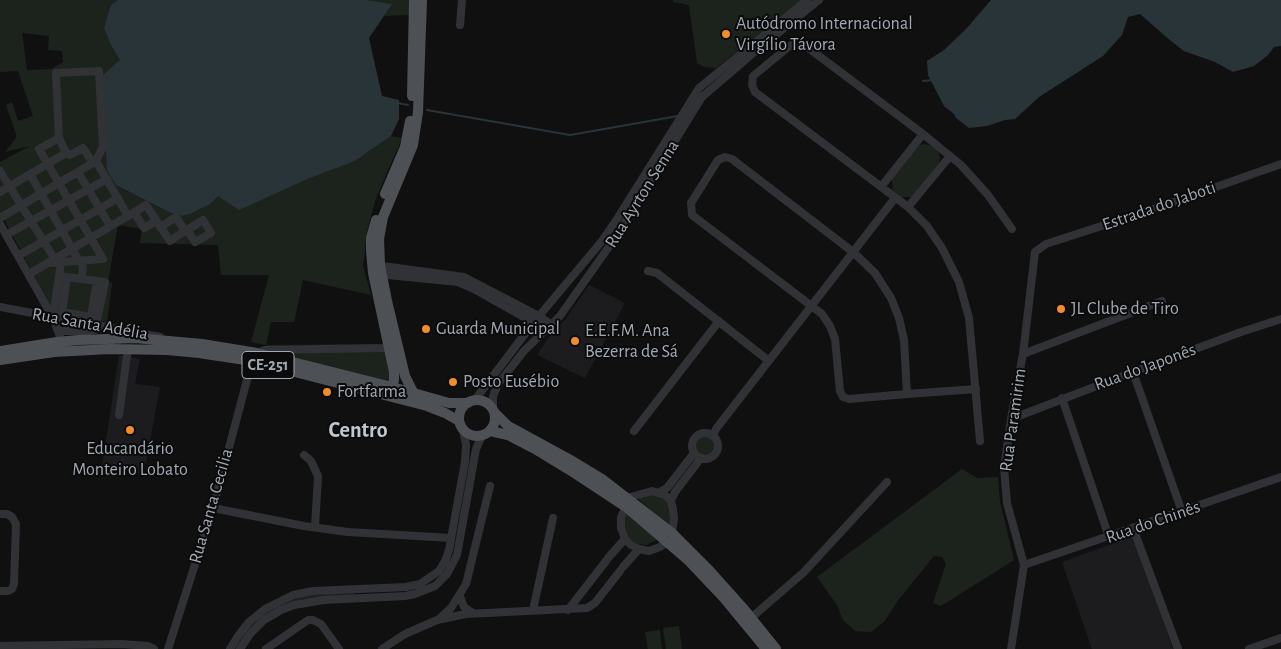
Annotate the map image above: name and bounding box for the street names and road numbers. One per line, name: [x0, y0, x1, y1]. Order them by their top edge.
street label: Rua Ayrton Senna: [600, 136, 684, 252]
street label: Estrada do Jaboti: [1099, 177, 1219, 235]
street label: Rua Santa Adélia: [30, 303, 150, 345]
street label: Rua do Japonês: [1091, 339, 1199, 395]
road number: CE-251: [242, 352, 294, 378]
street label: Rua Paramirim: [995, 367, 1031, 473]
street label: Rua Santa Cecilia: [184, 446, 238, 566]
street label: Rua do Chinês: [1103, 496, 1203, 548]

